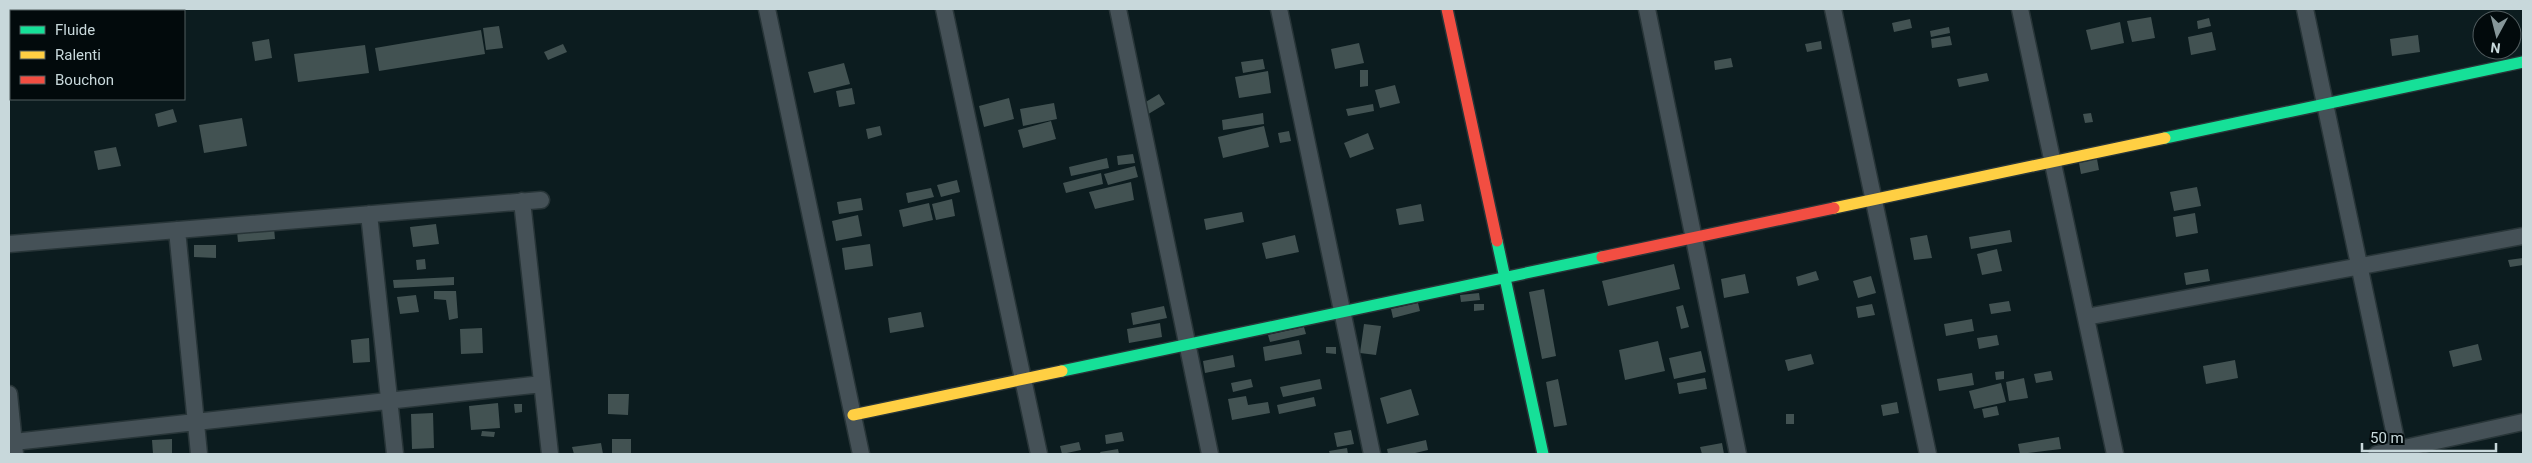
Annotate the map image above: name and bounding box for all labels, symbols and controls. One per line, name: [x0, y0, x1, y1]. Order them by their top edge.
legend: [10, 10, 185, 100]
north arrow: [2472, 10, 2522, 60]
text: Fluide: [55, 21, 95, 39]
text: N: [2490, 39, 2501, 56]
text: Ralenti: [55, 46, 101, 64]
text: Bouchon: [55, 71, 114, 89]
scale bar: [2362, 420, 2496, 452]
text: 50 m: [2370, 429, 2404, 447]

